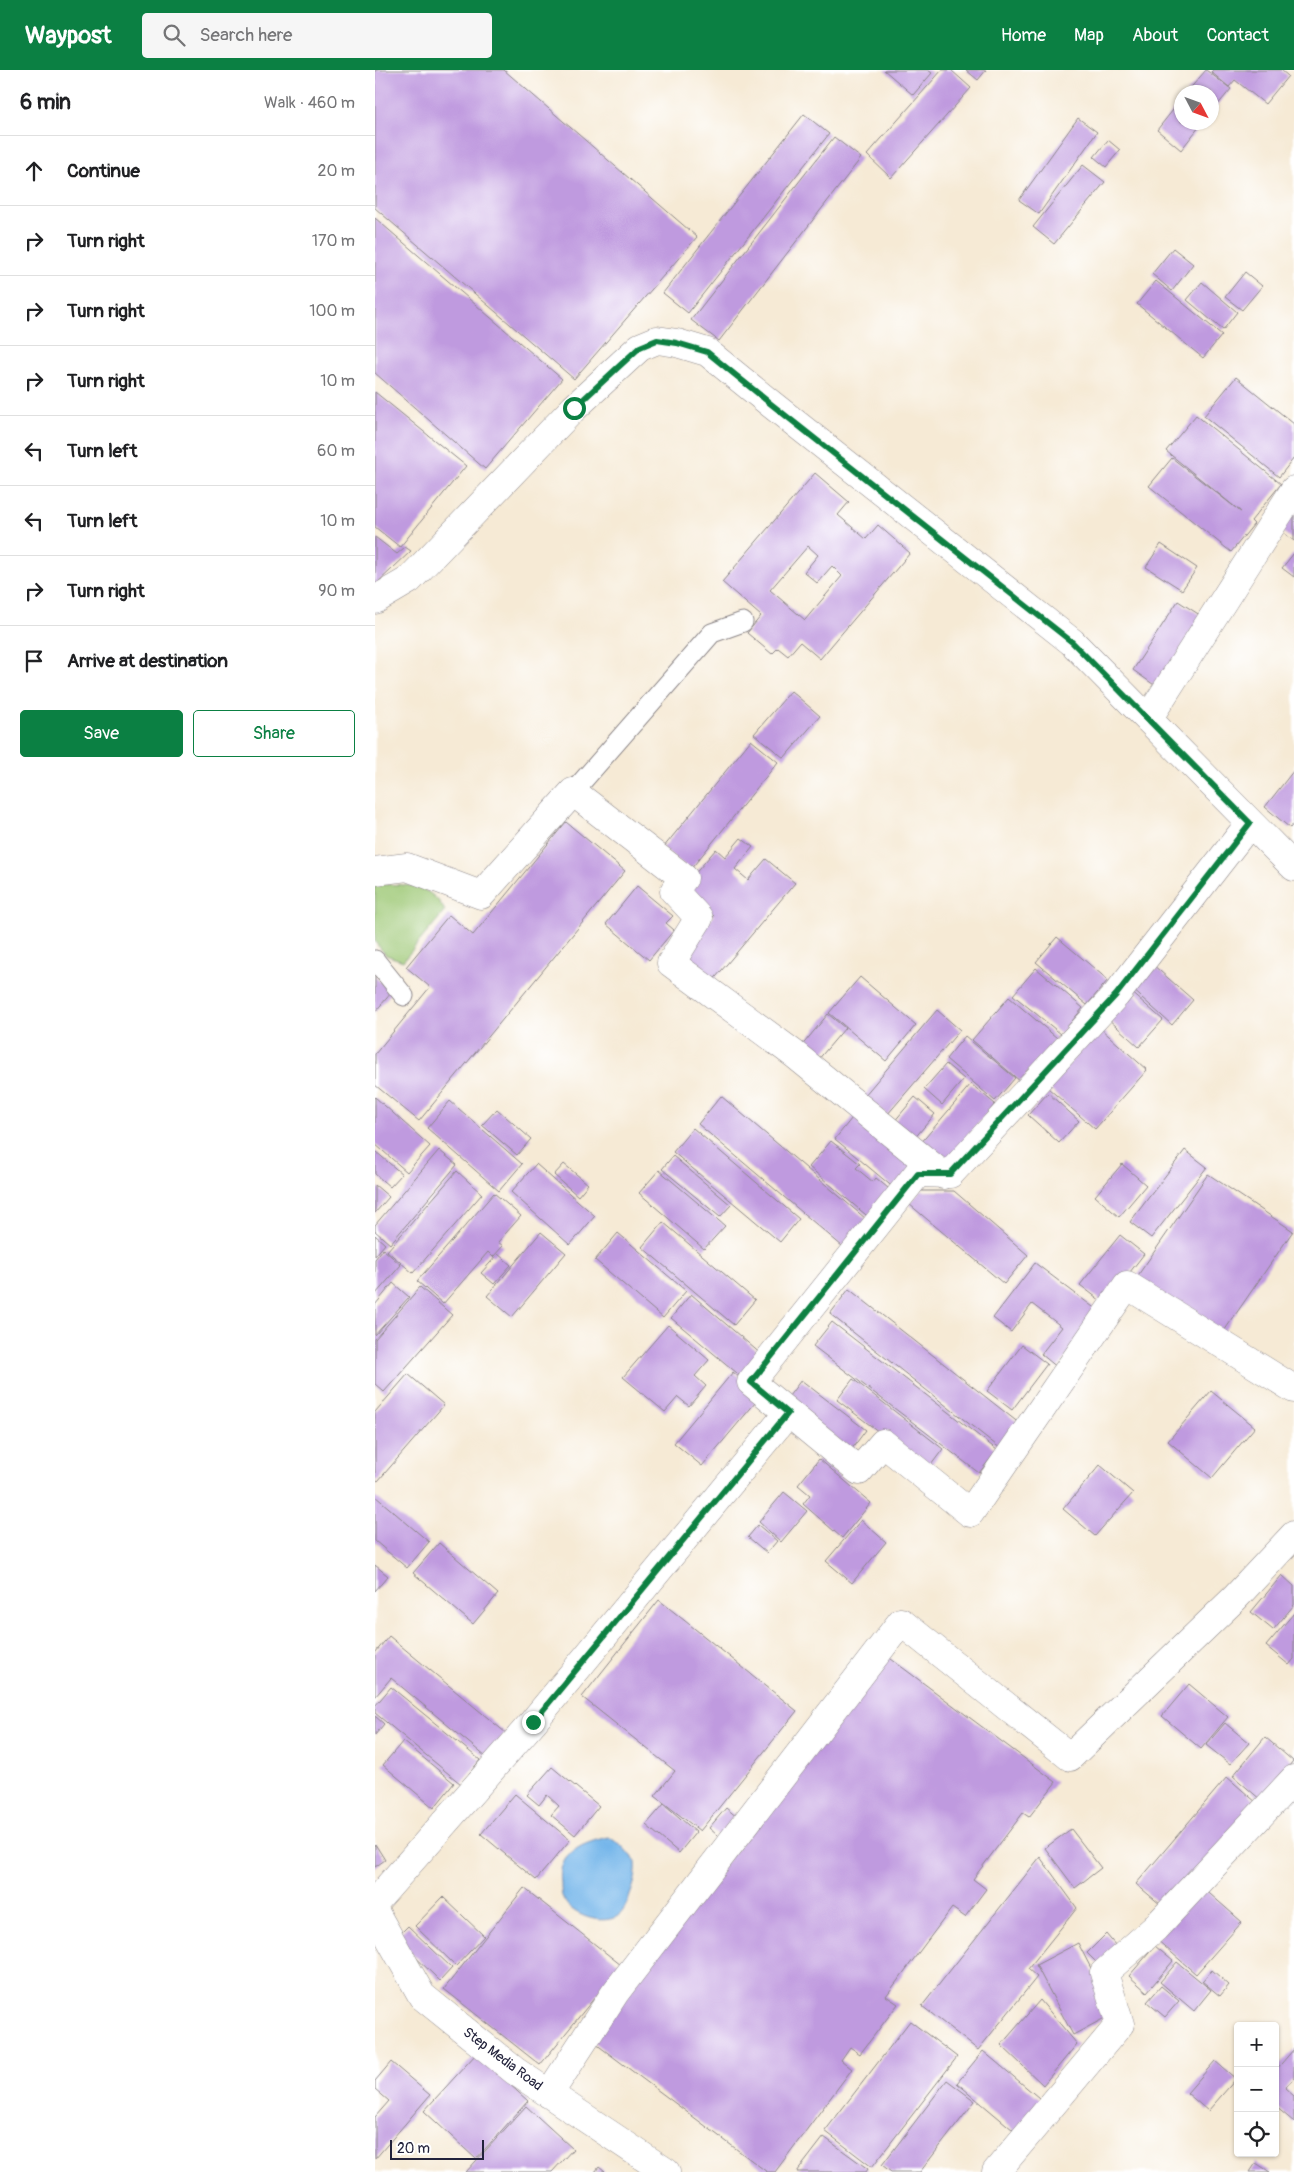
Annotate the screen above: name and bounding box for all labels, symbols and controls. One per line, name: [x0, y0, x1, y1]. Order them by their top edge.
search box: [142, 13, 492, 58]
text: Waypost: [25, 21, 112, 50]
icon: search: [160, 21, 188, 49]
text: Search here: [200, 23, 292, 47]
text: Home: [1001, 24, 1046, 47]
text: Map: [1074, 24, 1104, 47]
text: About: [1132, 24, 1178, 47]
text: Contact: [1206, 24, 1269, 47]
north arrow: [1174, 85, 1219, 130]
text: 6 min: [20, 89, 71, 116]
text: Walk · 460 m: [264, 93, 355, 113]
icon: ahead: [20, 157, 48, 185]
text: Continue: [67, 159, 140, 183]
text: 20 m: [317, 161, 355, 181]
icon: right: [20, 227, 48, 255]
text: Turn right: [67, 229, 145, 253]
text: 170 m: [312, 231, 355, 251]
icon: right: [20, 297, 48, 325]
text: Turn right: [67, 299, 145, 323]
text: 100 m: [309, 301, 355, 321]
icon: right: [20, 367, 48, 395]
text: Turn right: [67, 369, 145, 393]
text: 10 m: [320, 371, 355, 391]
route start: [563, 397, 586, 420]
icon: left: [20, 437, 48, 465]
text: Turn left: [67, 439, 137, 463]
text: 60 m: [317, 441, 355, 461]
icon: left: [20, 507, 48, 535]
text: Turn left: [67, 509, 137, 533]
text: 10 m: [320, 511, 355, 531]
icon: right: [20, 577, 48, 605]
text: Turn right: [67, 579, 145, 603]
text: 90 m: [318, 581, 355, 601]
icon: arrive: [20, 647, 48, 675]
text: Arrive at destination: [67, 649, 228, 673]
button: Save: [20, 710, 183, 757]
button: Share: [193, 710, 355, 757]
route end: [522, 1711, 545, 1734]
map controls: [1234, 2022, 1279, 2157]
button: +: [1234, 2022, 1279, 2067]
street label: Step Media Road: [460, 2024, 546, 2095]
button: −: [1234, 2067, 1279, 2112]
button: locate: [1234, 2112, 1279, 2157]
scale bar: [390, 2137, 484, 2160]
text: 20 m: [397, 2140, 430, 2157]

